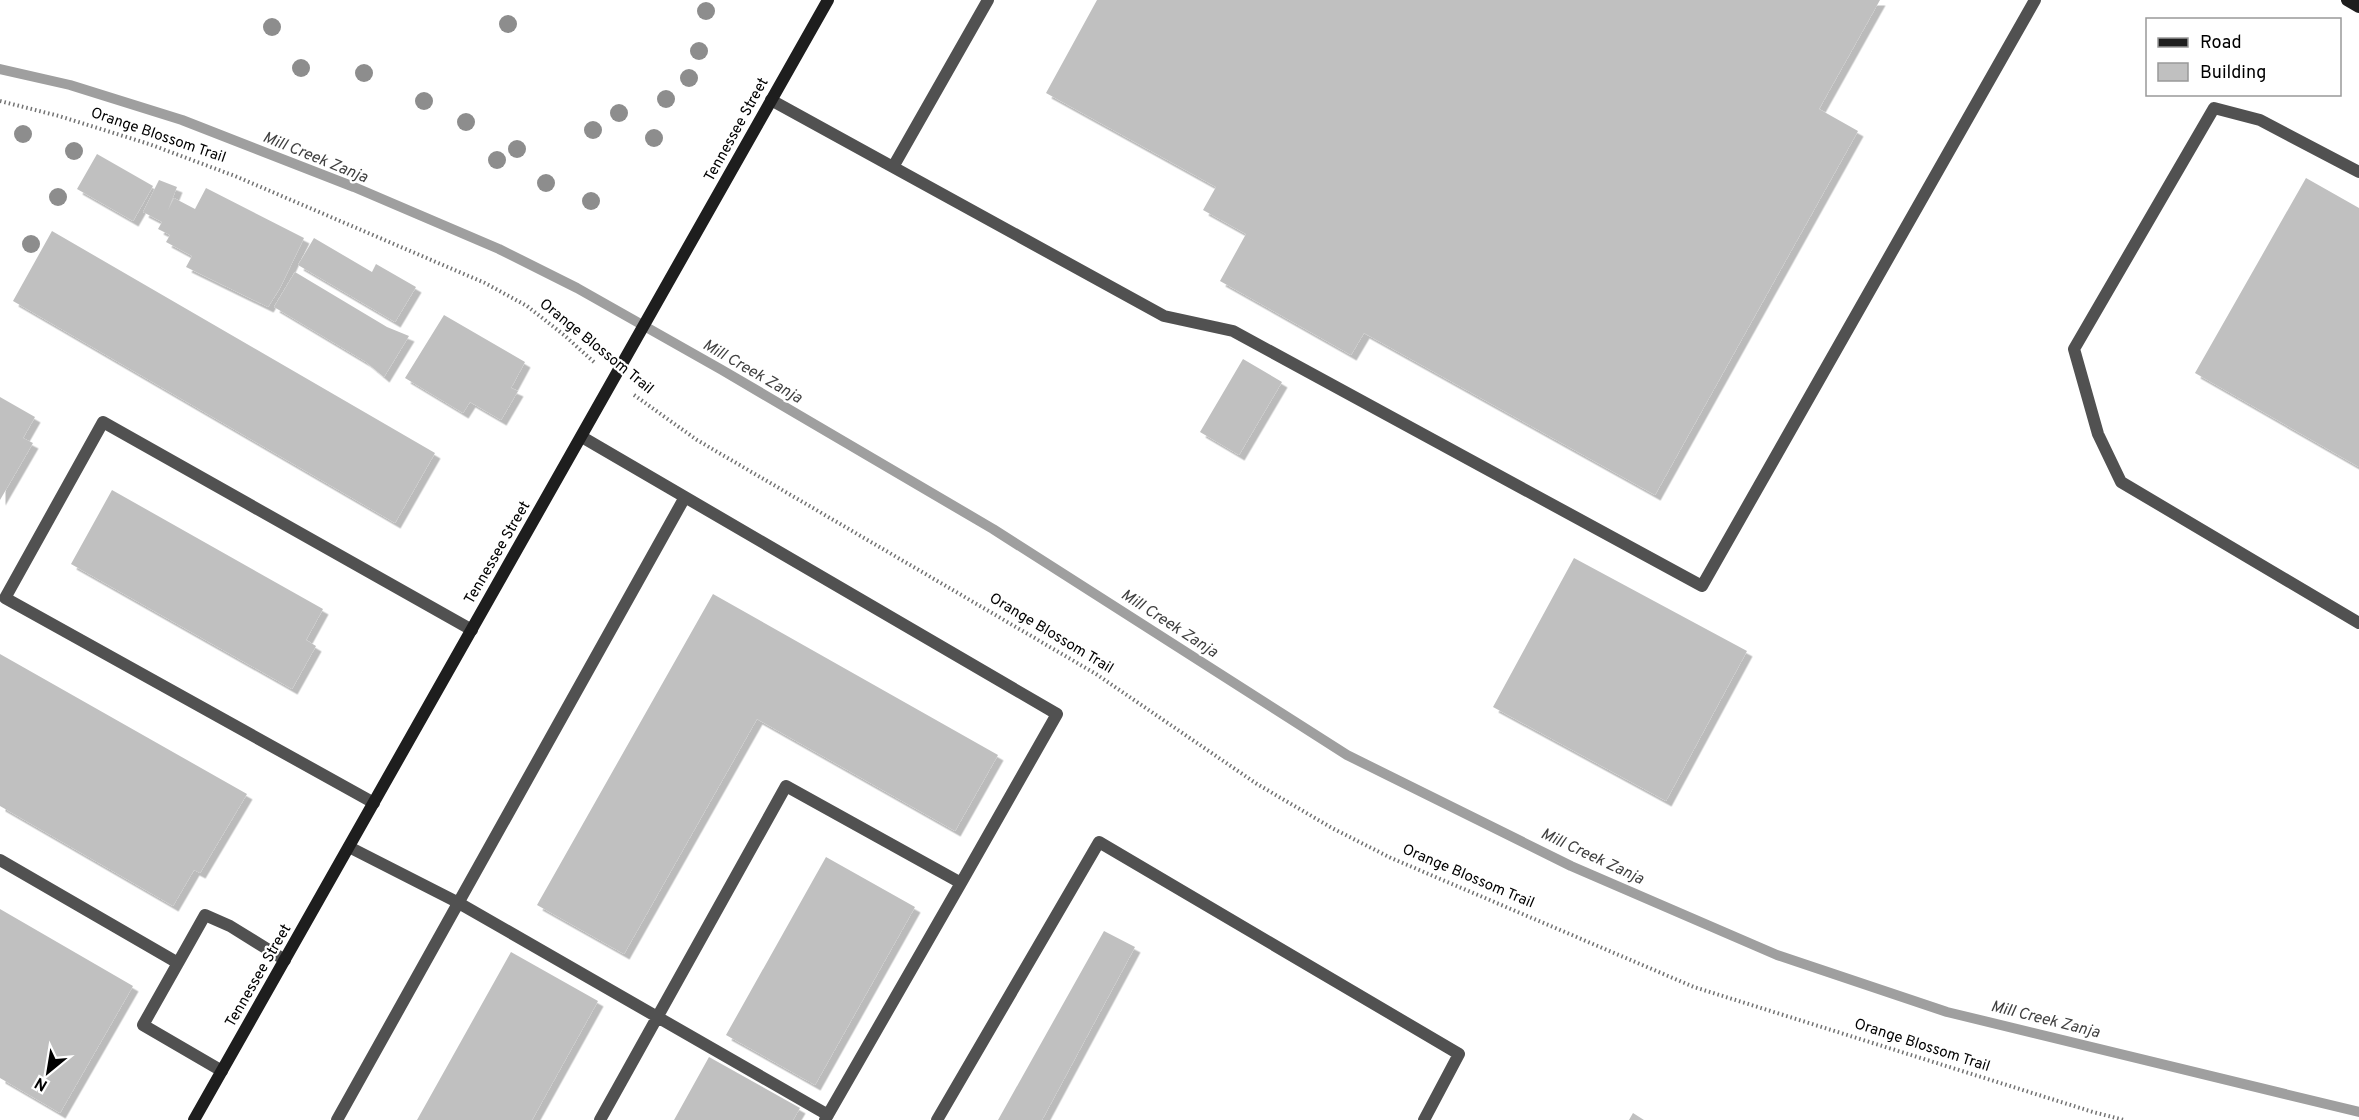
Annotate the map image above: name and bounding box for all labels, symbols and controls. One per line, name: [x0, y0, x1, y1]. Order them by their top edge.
legend: [2146, 18, 2341, 96]
text: Road: [2200, 32, 2242, 55]
text: Building: [2200, 62, 2266, 85]
street label: Tennessee Street: [701, 75, 773, 185]
street label: Orange Blossom Trail: [88, 104, 228, 168]
water label: Mill Creek Zanja: [260, 128, 371, 188]
street label: Orange Blossom Trail: [535, 295, 657, 399]
water label: Mill Creek Zanja: [699, 335, 806, 409]
street label: Tennessee Street: [461, 498, 535, 608]
water label: Mill Creek Zanja: [1117, 585, 1222, 663]
street label: Orange Blossom Trail: [985, 589, 1117, 679]
water label: Mill Creek Zanja: [1537, 824, 1647, 890]
street label: Orange Blossom Trail: [1399, 841, 1537, 913]
street label: Tennessee Street: [222, 921, 296, 1031]
water label: Mill Creek Zanja: [1988, 997, 2102, 1043]
street label: Orange Blossom Trail: [1852, 1015, 1992, 1077]
north arrow: [18, 1042, 78, 1102]
text: N: [32, 1072, 51, 1095]

